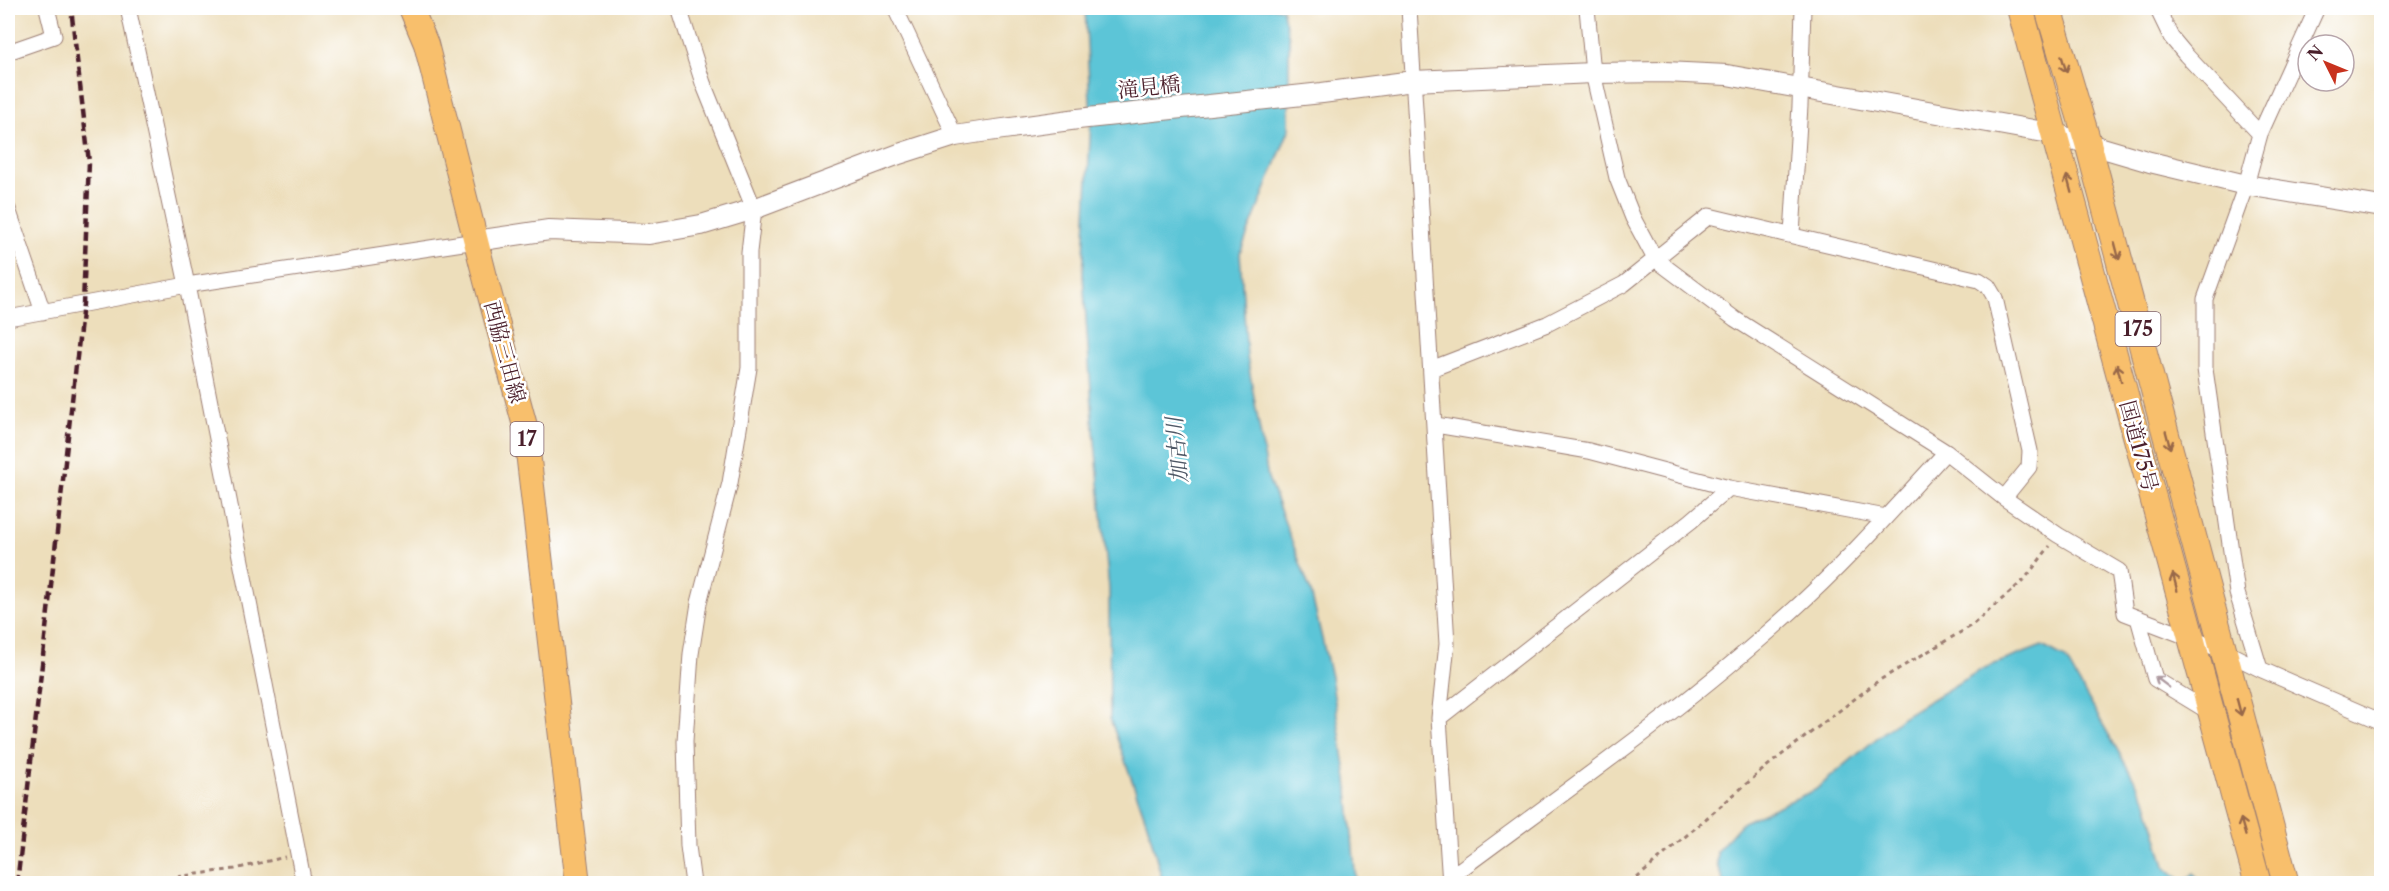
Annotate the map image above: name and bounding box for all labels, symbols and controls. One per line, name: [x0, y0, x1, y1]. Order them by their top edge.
north arrow: [2296, 33, 2356, 93]
text: N: [2303, 41, 2327, 65]
one-way arrow: [2059, 54, 2070, 73]
street label: 滝見橋: [1116, 71, 1182, 103]
one-way arrow: [2062, 175, 2074, 194]
one-way arrow: [2112, 242, 2123, 261]
street label: 西脇三田線: [479, 298, 531, 406]
road number: 175: [2116, 312, 2160, 346]
one-way arrow: [2113, 364, 2124, 383]
street label: 国道175号: [2115, 398, 2163, 494]
water label: 加古川: [1161, 414, 1193, 484]
road number: 17: [510, 422, 544, 456]
one-way arrow: [2162, 430, 2174, 449]
one-way arrow: [2169, 572, 2180, 591]
one-way arrow: [2154, 676, 2170, 689]
one-way arrow: [2234, 697, 2245, 716]
one-way arrow: [2237, 818, 2248, 837]

